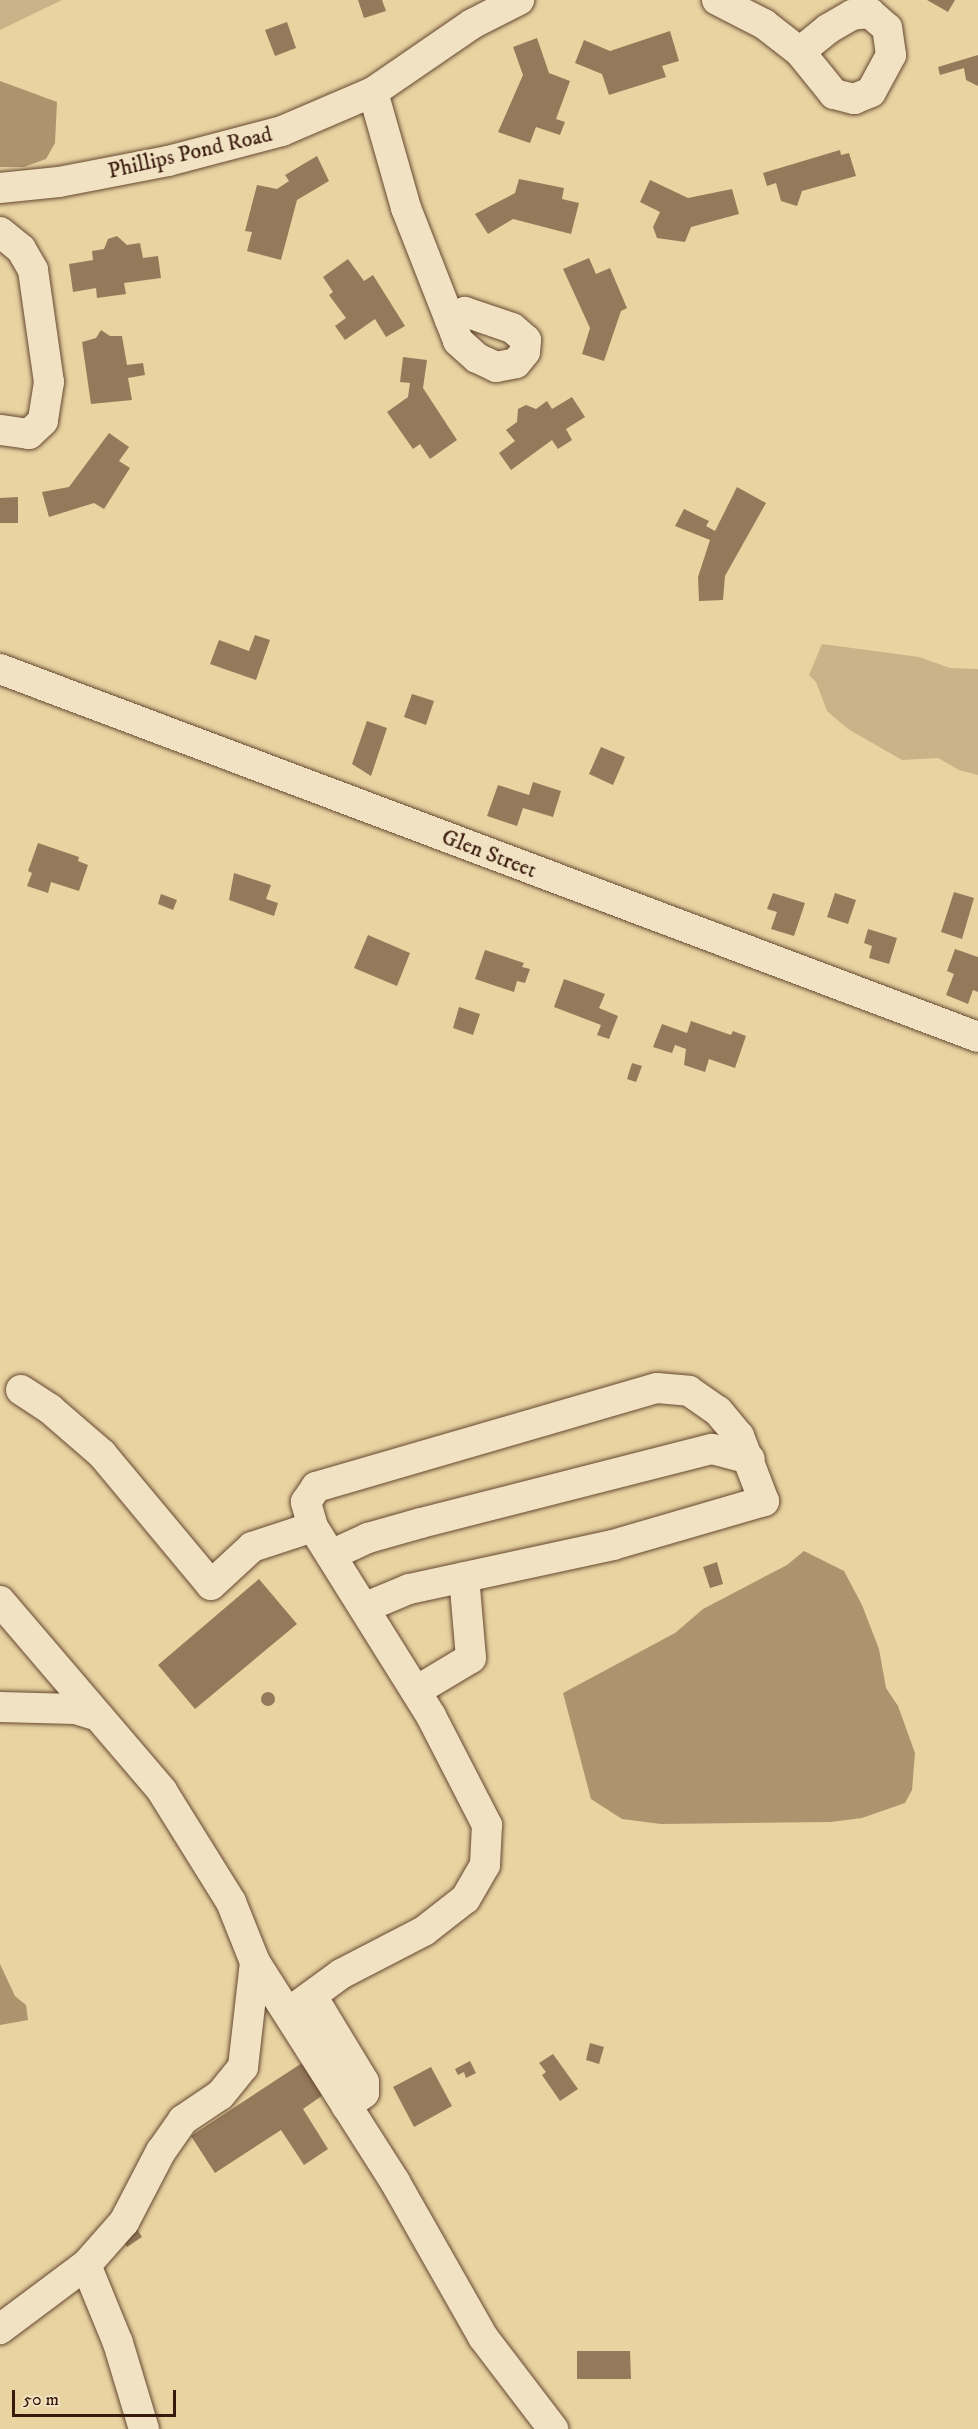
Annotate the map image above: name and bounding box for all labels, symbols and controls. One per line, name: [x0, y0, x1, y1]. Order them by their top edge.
street label: Phillips Pond Road: [105, 121, 275, 185]
street label: Glen Street: [438, 824, 540, 884]
scale bar: [15, 2378, 178, 2416]
text: 50 m: [23, 2389, 59, 2411]

